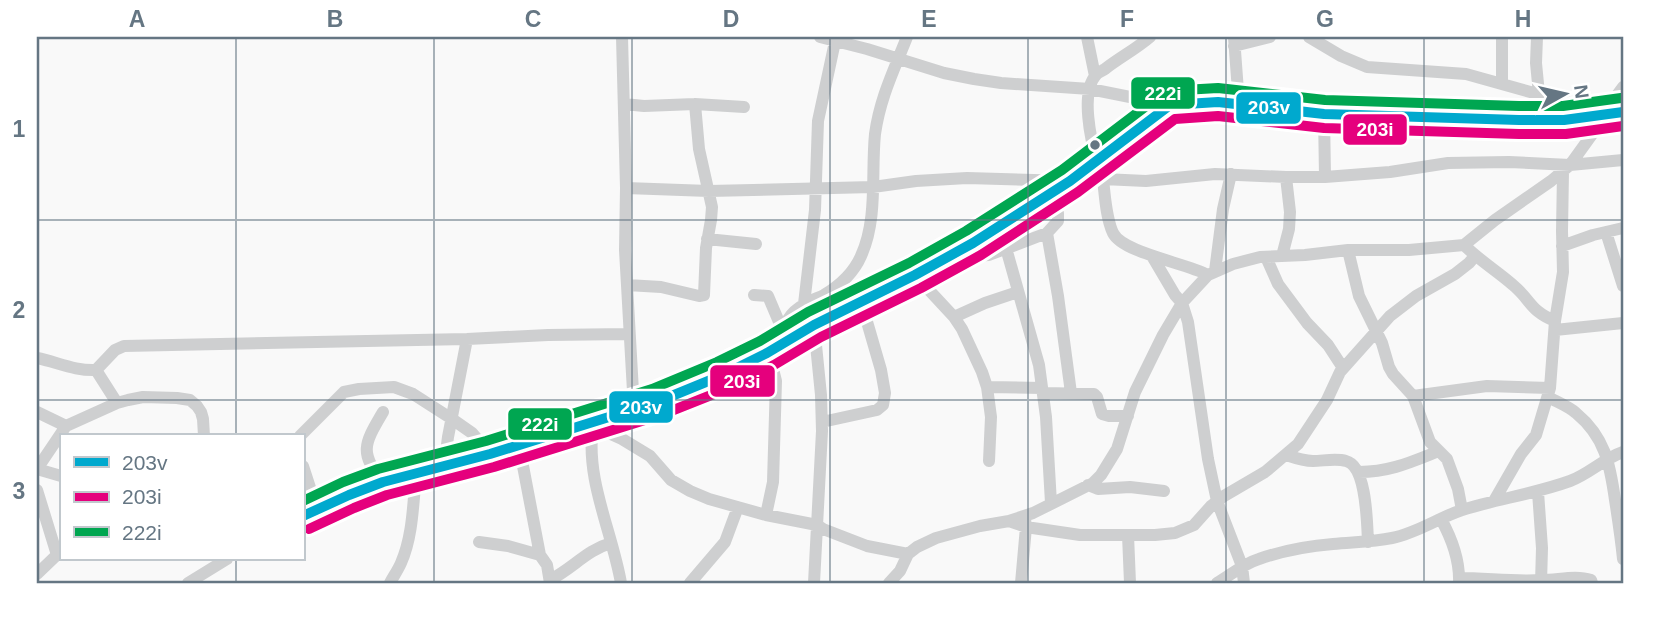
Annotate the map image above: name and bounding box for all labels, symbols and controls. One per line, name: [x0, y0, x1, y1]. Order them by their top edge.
text: A: [129, 6, 145, 32]
text: B: [327, 6, 343, 32]
text: C: [525, 6, 541, 32]
text: D: [723, 6, 739, 32]
text: E: [921, 6, 937, 32]
text: F: [1120, 6, 1134, 32]
text: G: [1316, 6, 1334, 32]
text: H: [1515, 6, 1531, 32]
north arrow: [1530, 60, 1600, 130]
line badge: 222i: [1130, 76, 1196, 110]
text: 222i: [1145, 83, 1181, 104]
text: N: [1570, 83, 1593, 100]
line badge: 203v: [1235, 91, 1302, 125]
text: 203v: [1248, 97, 1291, 118]
line badge: 203i: [1342, 113, 1408, 146]
text: 1: [13, 116, 26, 142]
text: 203i: [1357, 119, 1393, 140]
unlabelled marker: [1088, 138, 1102, 152]
text: 2: [13, 297, 25, 323]
line badge: 203i: [709, 364, 776, 398]
text: 203i: [724, 371, 760, 392]
line badge: 203v: [608, 390, 674, 424]
text: 203v: [620, 397, 663, 418]
line badge: 222i: [507, 407, 573, 441]
text: 222i: [522, 414, 558, 435]
legend: [60, 434, 304, 560]
text: 203v: [122, 451, 168, 474]
text: 3: [13, 478, 25, 504]
text: 203i: [122, 485, 162, 508]
text: 222i: [122, 521, 162, 544]

